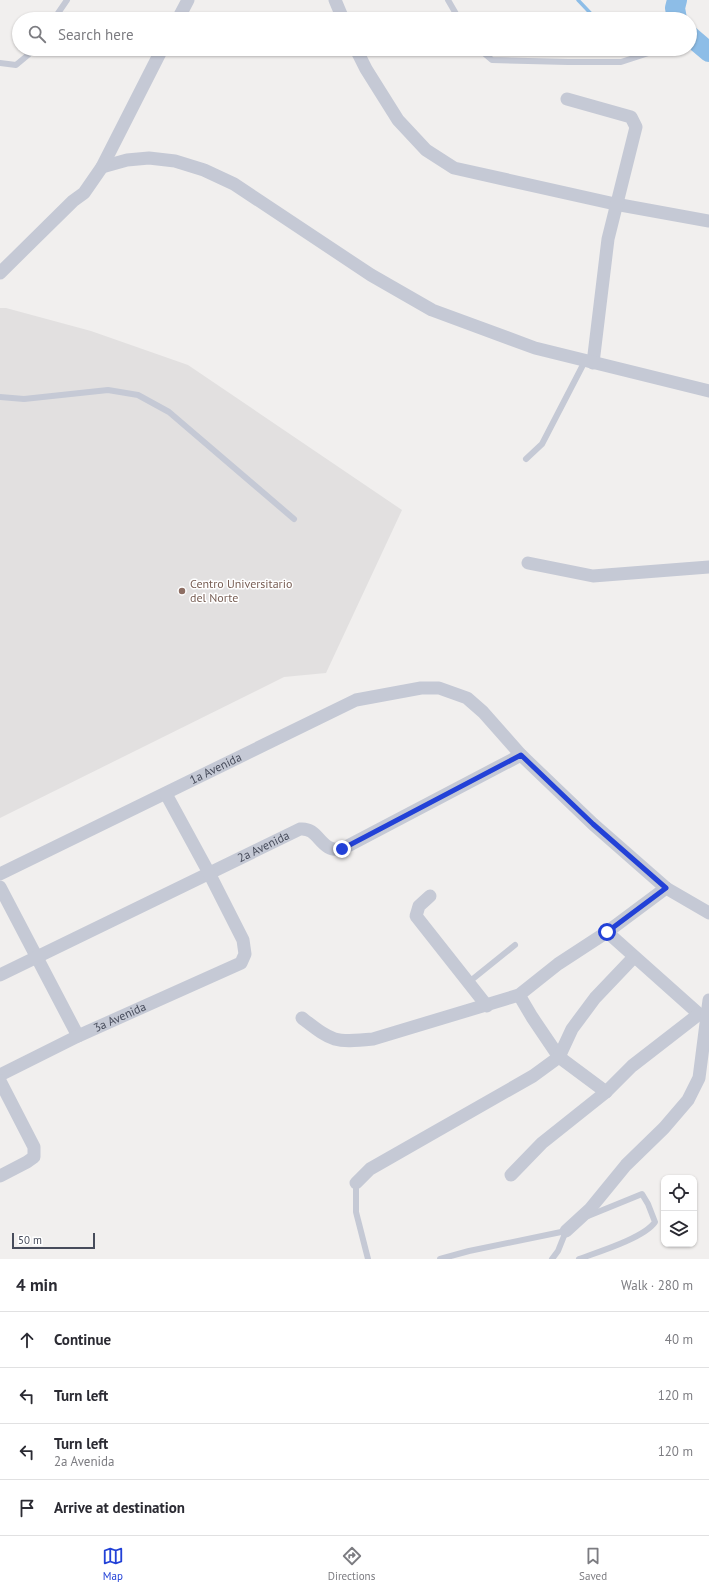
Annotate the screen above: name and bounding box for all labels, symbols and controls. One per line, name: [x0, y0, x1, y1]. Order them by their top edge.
search box: [12, 12, 697, 56]
icon: search: [26, 23, 48, 45]
text: Search here: [58, 25, 134, 44]
place label: Centro Universitario del Norte: [190, 576, 292, 605]
marker: Centro Universitario del Norte: [177, 586, 187, 596]
street label: 1a Avenida: [187, 749, 244, 787]
street label: 2a Avenida: [235, 827, 292, 865]
route end: [333, 840, 351, 858]
route start: [598, 923, 616, 941]
street label: 3a Avenida: [91, 999, 148, 1035]
map controls: [661, 1175, 697, 1247]
button: locate: [661, 1175, 697, 1211]
button: layers: [661, 1211, 697, 1247]
scale bar: [12, 1231, 95, 1250]
text: 50 m: [18, 1233, 42, 1247]
text: 4 min: [16, 1274, 57, 1296]
text: Walk · 280 m: [621, 1277, 693, 1294]
icon: ahead: [16, 1329, 38, 1351]
text: Continue: [54, 1330, 111, 1349]
text: 40 m: [665, 1331, 693, 1348]
icon: left: [16, 1385, 38, 1407]
text: Turn left: [54, 1386, 108, 1405]
text: 120 m: [658, 1387, 693, 1404]
text: Turn left: [54, 1434, 108, 1453]
icon: left: [16, 1441, 38, 1463]
text: 120 m: [658, 1443, 693, 1460]
text: 2a Avenida: [54, 1453, 115, 1470]
icon: arrive: [16, 1497, 38, 1519]
text: Arrive at destination: [54, 1498, 185, 1517]
tab: Map: [102, 1545, 124, 1583]
tab: Directions: [328, 1545, 375, 1583]
tab: Saved: [579, 1545, 607, 1583]

